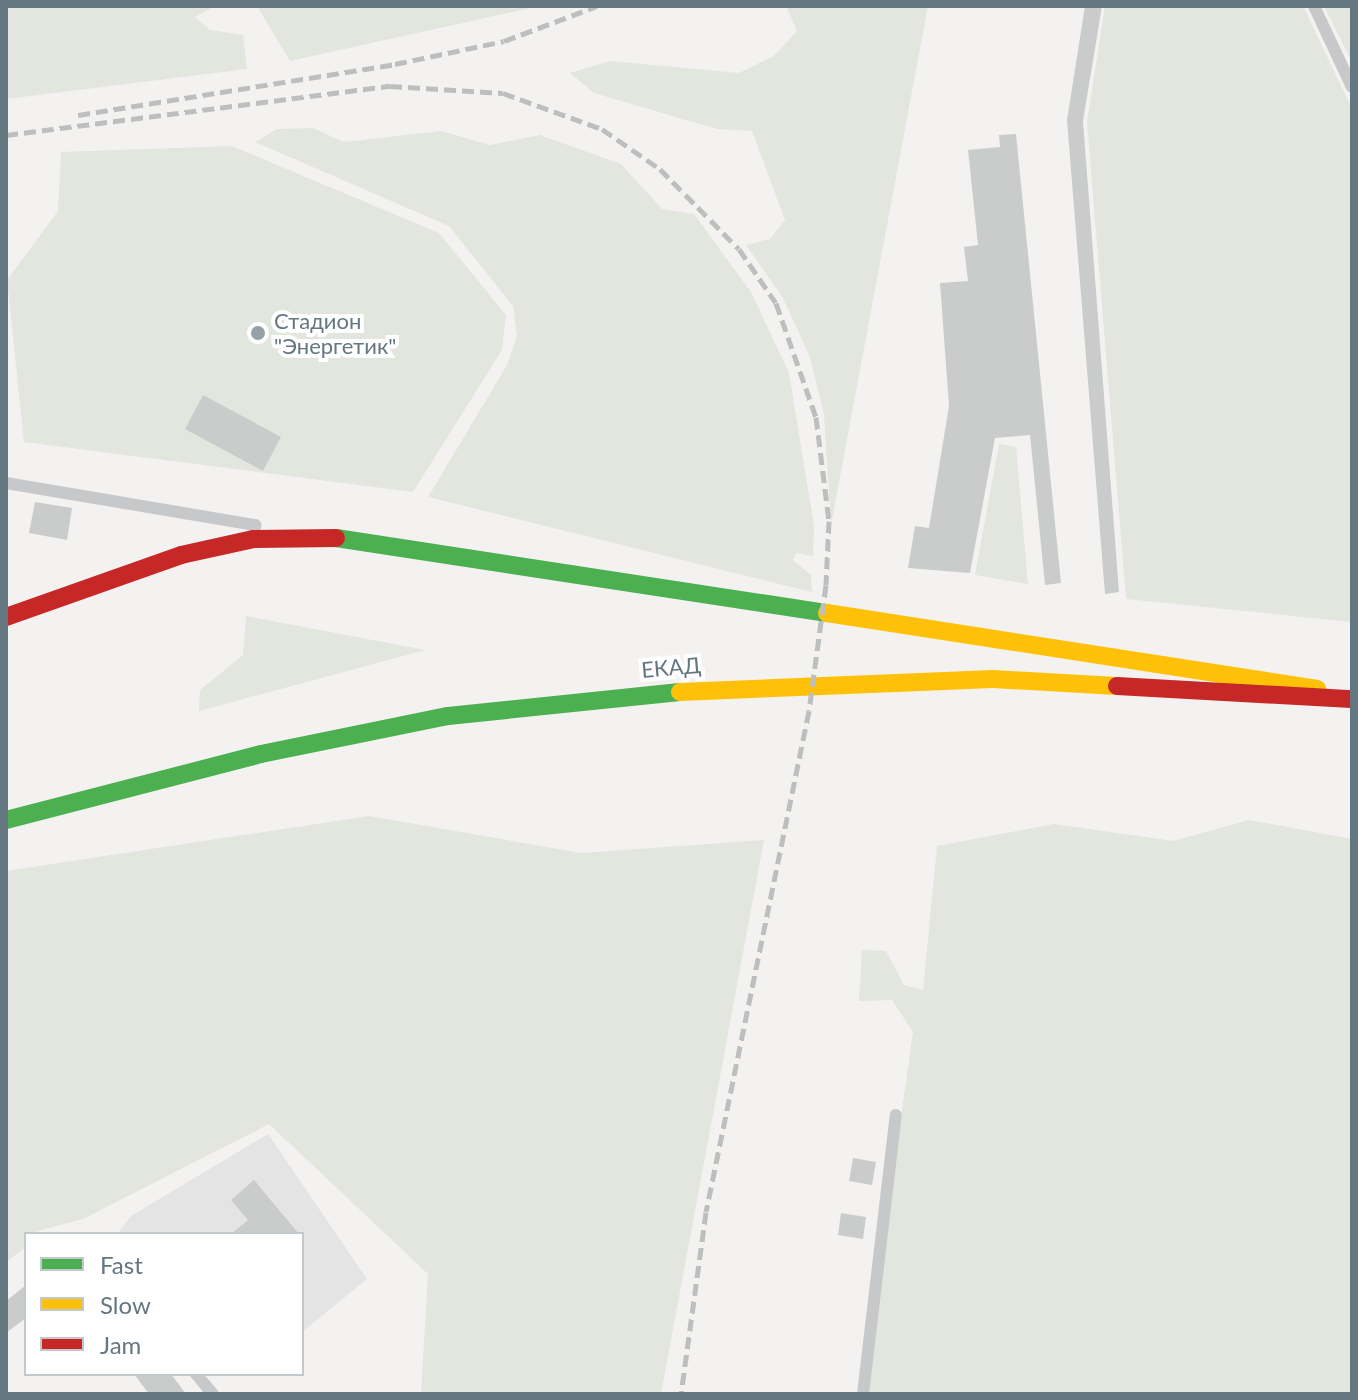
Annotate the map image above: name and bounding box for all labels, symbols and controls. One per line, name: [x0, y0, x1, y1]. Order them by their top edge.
place label: Стадион "Энергетик": [274, 307, 396, 358]
marker: Стадион "Энергетик": [249, 324, 267, 342]
street label: ЕКАД: [640, 651, 702, 683]
legend: [24, 1232, 304, 1376]
text: Fast: [100, 1250, 143, 1279]
text: Slow: [100, 1290, 151, 1319]
text: Jam: [100, 1330, 141, 1359]

